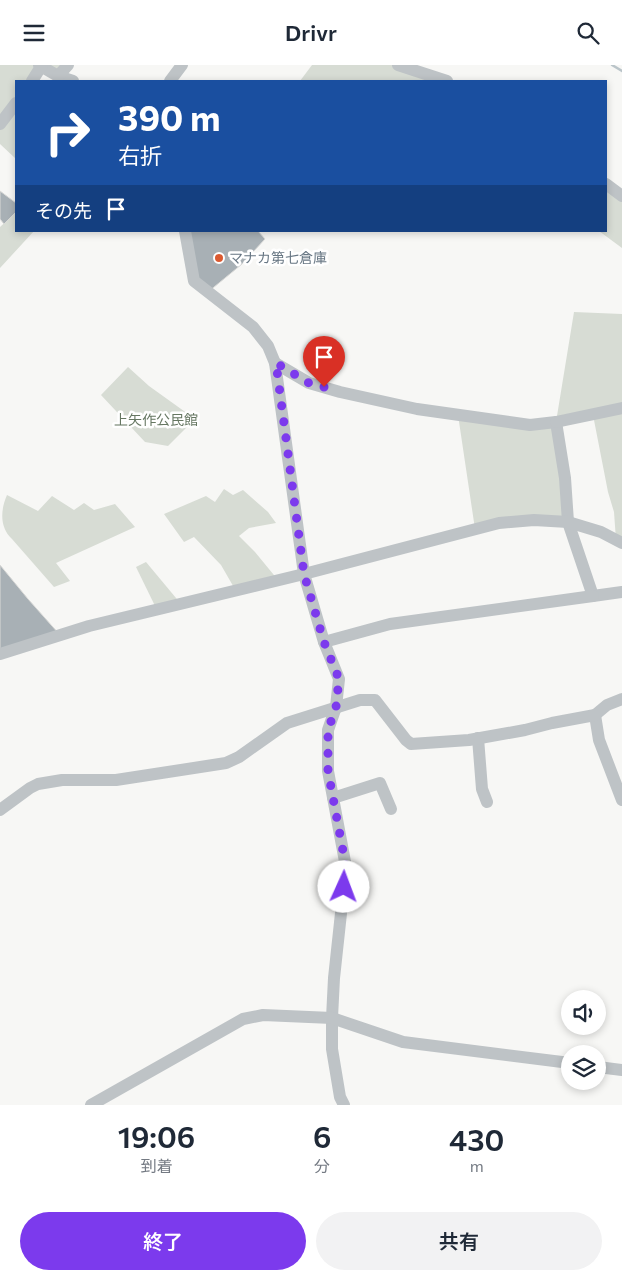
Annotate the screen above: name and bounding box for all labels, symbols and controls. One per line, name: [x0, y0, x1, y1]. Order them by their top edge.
icon: menu: [20, 19, 48, 47]
text: Drivr: [285, 19, 337, 46]
icon: search: [574, 19, 602, 47]
text: 390 m: [118, 95, 220, 138]
icon: right: [35, 100, 100, 165]
text: 右折: [118, 142, 162, 169]
icon: arrive: [102, 195, 130, 223]
text: その先: [35, 199, 92, 222]
place label: マナカ第七倉庫: [229, 249, 327, 266]
marker: マナカ第七倉庫: [213, 252, 225, 264]
pin: [303, 336, 345, 387]
icon: arrive: [310, 343, 338, 371]
park label: 上矢作公民館: [114, 411, 198, 428]
position arrow: [317, 860, 369, 912]
map controls: [561, 990, 606, 1090]
button: sound: [561, 990, 606, 1035]
button: layers: [561, 1045, 606, 1090]
text: 19:06: [118, 1117, 195, 1154]
text: 6: [313, 1117, 331, 1154]
text: 430: [449, 1120, 504, 1157]
text: 到着: [140, 1156, 172, 1175]
text: 分: [314, 1156, 330, 1175]
text: m: [470, 1156, 484, 1175]
button: 終了: [20, 1212, 306, 1270]
button: 共有: [316, 1212, 602, 1270]

